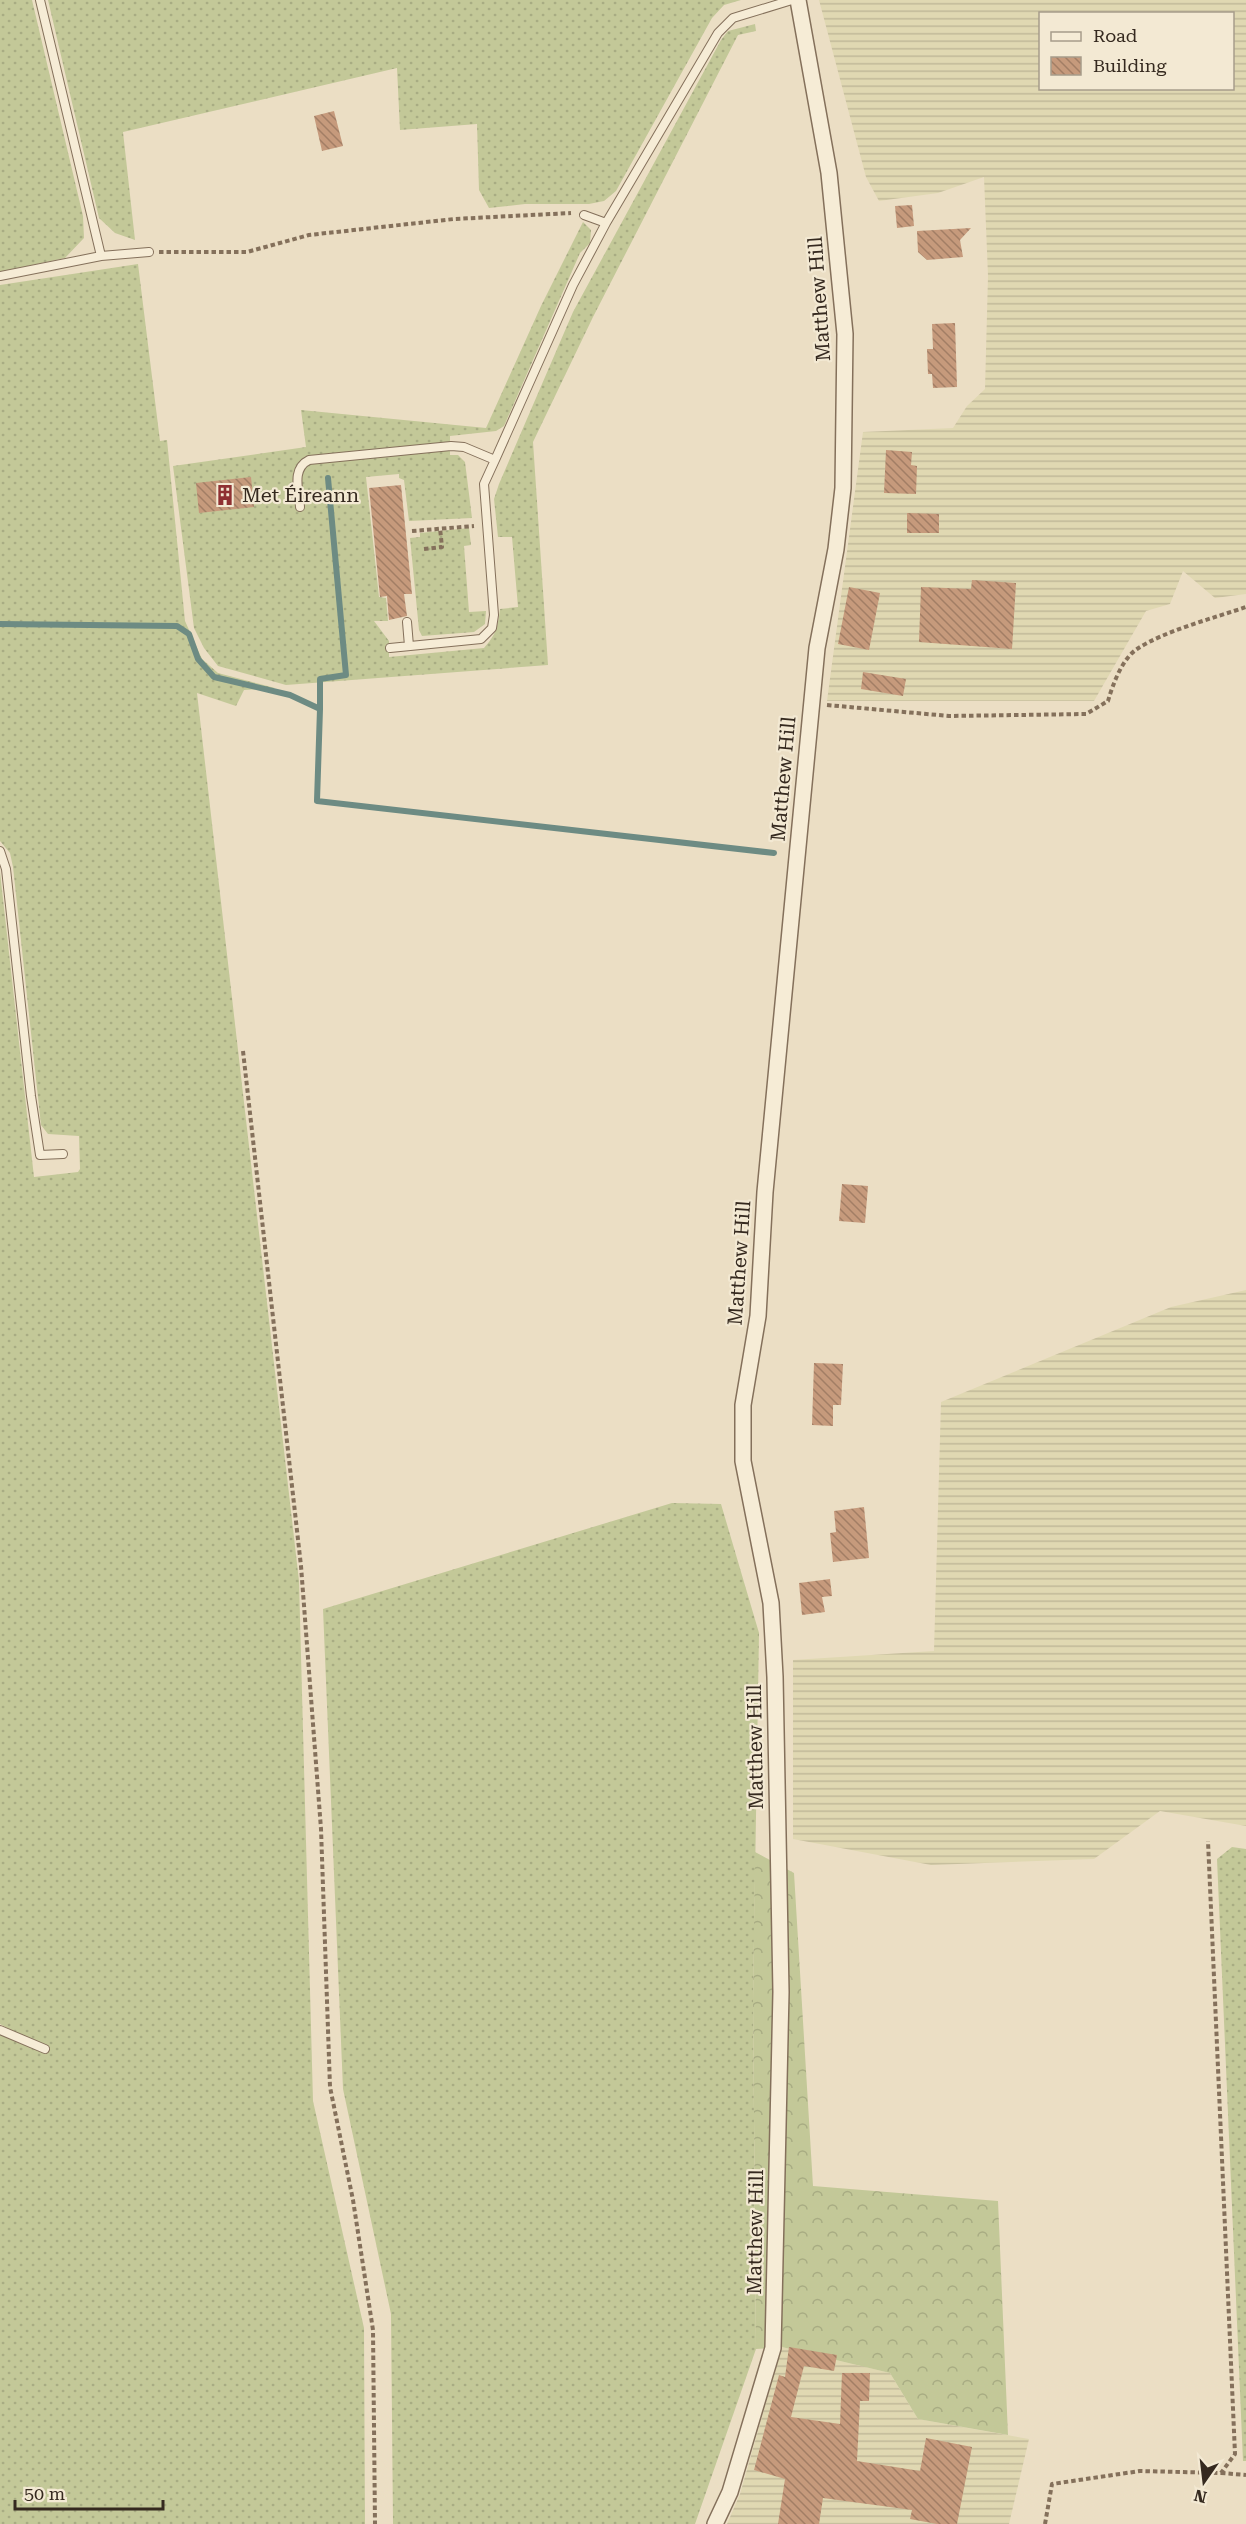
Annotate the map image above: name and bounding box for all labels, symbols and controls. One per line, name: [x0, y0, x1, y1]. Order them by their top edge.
legend: [1039, 12, 1234, 90]
text: Road: [1093, 25, 1138, 46]
text: Building: [1093, 55, 1167, 76]
street label: Matthew Hill: [803, 236, 835, 362]
building icon: Met Éireann: [213, 483, 237, 507]
place label: Met Éireann: [242, 483, 359, 507]
street label: Matthew Hill: [766, 716, 800, 842]
street label: Matthew Hill: [723, 1200, 755, 1326]
street label: Matthew Hill: [742, 1684, 768, 1810]
street label: Matthew Hill: [742, 2169, 768, 2295]
north arrow: [1174, 2452, 1234, 2512]
scale bar: [15, 2473, 164, 2511]
text: 50 m: [24, 2483, 65, 2504]
text: N: [1192, 2485, 1209, 2507]

